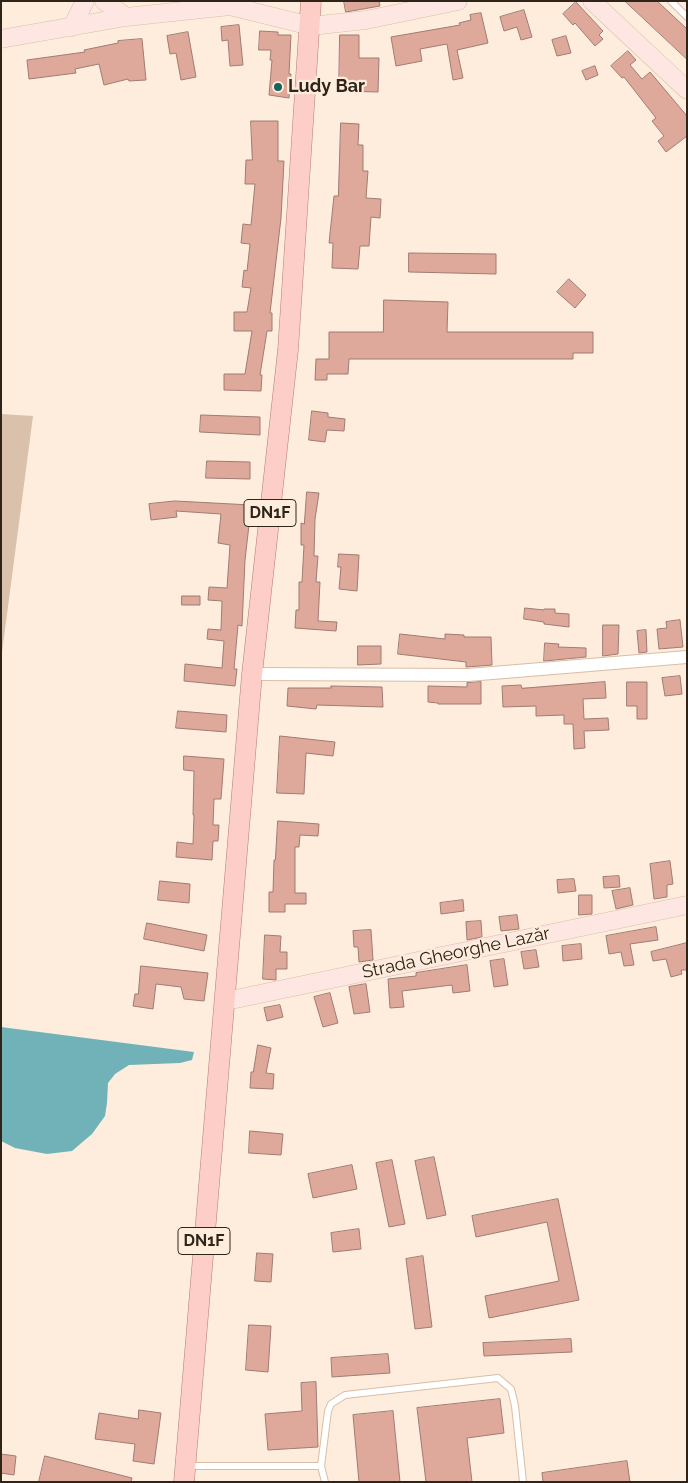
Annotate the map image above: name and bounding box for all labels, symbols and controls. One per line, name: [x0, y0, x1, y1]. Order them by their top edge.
place label: Ludy Bar: [288, 76, 365, 98]
marker: Ludy Bar: [272, 81, 284, 93]
road number: DN1F: [244, 499, 296, 526]
street label: Strada Gheorghe Lazăr: [360, 923, 552, 983]
road number: DN1F: [178, 1228, 230, 1254]

